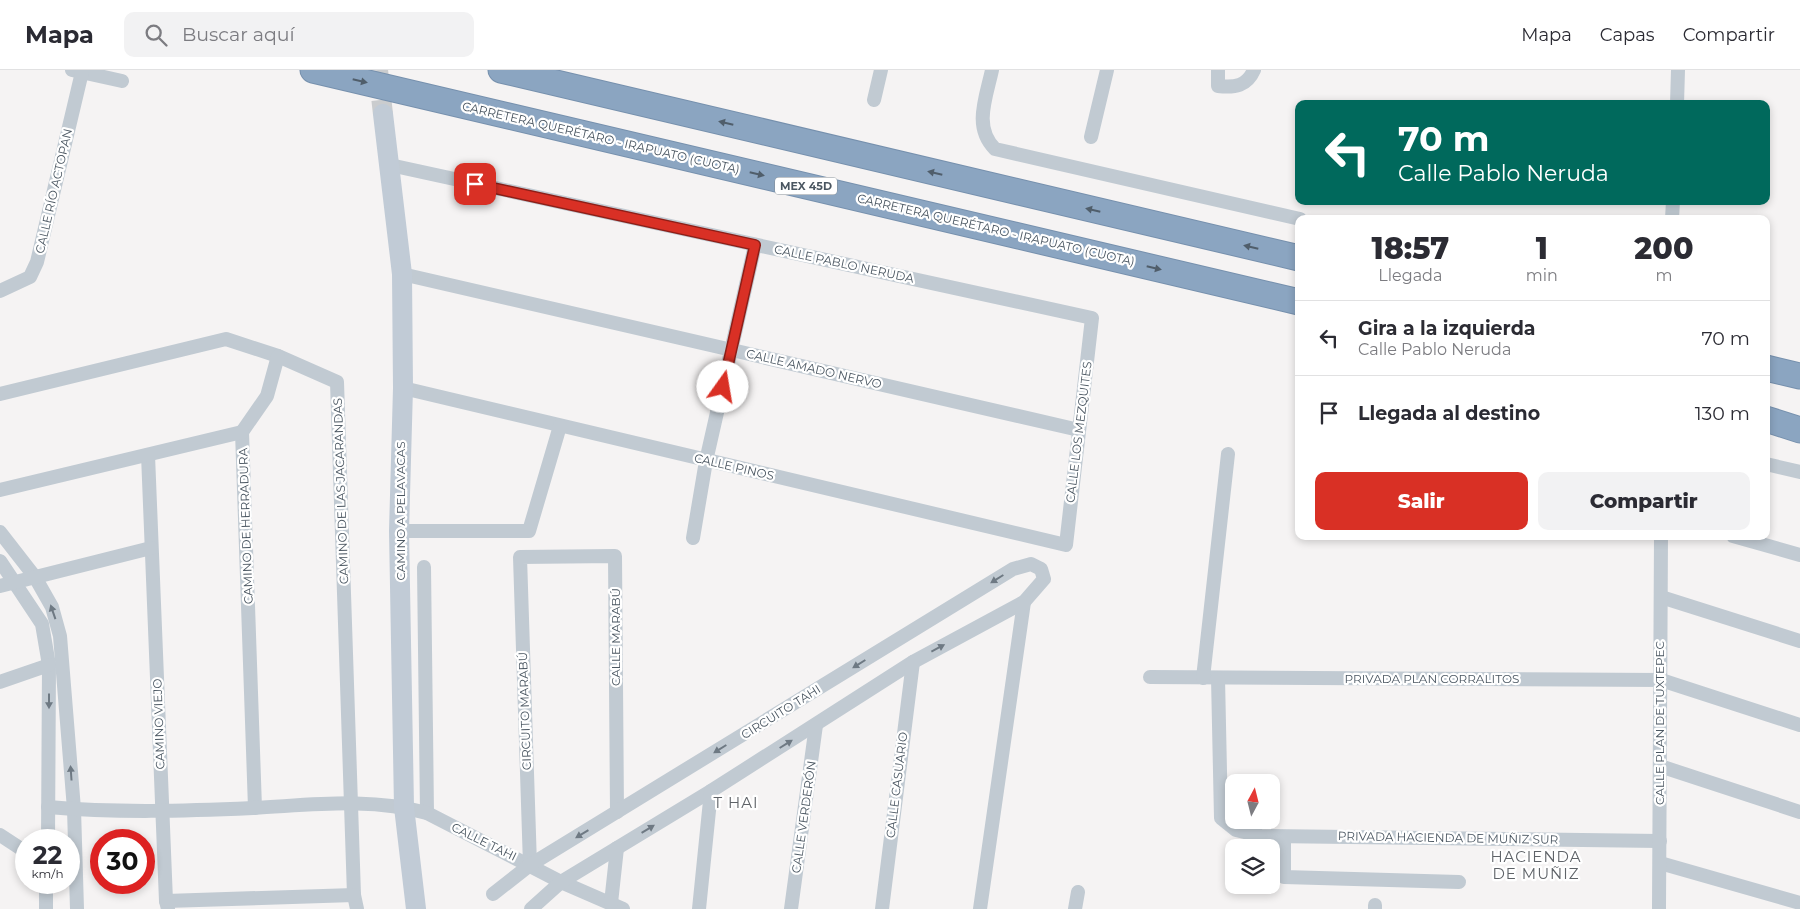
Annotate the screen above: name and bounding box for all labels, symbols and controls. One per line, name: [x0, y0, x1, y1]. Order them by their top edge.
search box: [124, 12, 474, 57]
text: Mapa: [25, 20, 94, 49]
icon: search: [142, 21, 170, 49]
text: Buscar aquí: [182, 23, 295, 46]
text: Mapa: [1521, 24, 1572, 46]
text: Capas: [1600, 24, 1655, 46]
text: Compartir: [1683, 24, 1775, 46]
one-way arrow: [353, 77, 368, 85]
street label: CARRETERA QUERÉTARO - IRAPUATO (CUOTA): [461, 98, 741, 177]
text: 70 m: [1398, 117, 1489, 160]
one-way arrow: [718, 119, 733, 127]
icon: left: [1315, 120, 1380, 185]
street label: CALLE RÍO ACTOPAN: [32, 127, 75, 255]
text: Calle Pablo Neruda: [1398, 160, 1609, 187]
pin: [454, 163, 496, 205]
one-way arrow: [928, 169, 943, 177]
icon: arrive: [461, 170, 489, 198]
one-way arrow: [750, 170, 765, 178]
road number: MEX 45D: [775, 178, 837, 194]
street label: CARRETERA QUERÉTARO - IRAPUATO (CUOTA): [856, 190, 1136, 269]
one-way arrow: [1086, 206, 1101, 214]
text: 18:57: [1372, 230, 1449, 267]
text: 1: [1536, 230, 1548, 267]
text: 200: [1634, 230, 1693, 267]
street label: CALLE PABLO NERUDA: [773, 241, 916, 286]
one-way arrow: [1244, 243, 1259, 251]
one-way arrow: [1146, 264, 1161, 272]
text: Llegada: [1378, 266, 1442, 285]
text: min: [1526, 266, 1558, 285]
text: m: [1655, 266, 1672, 285]
text: Gira a la izquierda: [1358, 317, 1536, 340]
icon: left: [1315, 324, 1343, 352]
text: 70 m: [1701, 327, 1750, 350]
text: Calle Pablo Neruda: [1358, 340, 1511, 359]
street label: CALLE AMADO NERVO: [745, 346, 883, 391]
position arrow: [696, 360, 748, 412]
street label: CALLE LOS MEZQUITES: [1062, 360, 1095, 504]
street label: CAMINO DE LAS JACARANDAS: [330, 398, 351, 584]
icon: arrive: [1315, 399, 1343, 427]
text: Llegada al destino: [1358, 402, 1540, 425]
text: 130 m: [1695, 402, 1750, 425]
street label: CAMINO A PELAVACAS: [393, 441, 408, 581]
street label: CAMINO DE HERRADURA: [235, 447, 256, 604]
street label: CALLE PINOS: [693, 450, 776, 483]
button: Salir: [1315, 472, 1528, 530]
button: Compartir: [1538, 472, 1750, 530]
one-way arrow: [991, 575, 1004, 584]
street label: CALLE MARABÚ: [608, 588, 623, 686]
one-way arrow: [49, 604, 57, 619]
street label: CALLE PLAN DE TUXTEPEC: [1652, 641, 1667, 805]
one-way arrow: [931, 644, 945, 652]
street label: CIRCUITO MARABÚ: [515, 652, 534, 770]
one-way arrow: [852, 660, 865, 669]
street label: PRIVADA PLAN CORRALITOS: [1345, 671, 1519, 686]
street label: CAMINO VIEJO: [149, 678, 168, 770]
street label: CIRCUITO TAHI: [738, 681, 823, 742]
one-way arrow: [45, 693, 53, 709]
street label: CALLE CASUARIO: [883, 731, 910, 839]
one-way arrow: [779, 739, 792, 749]
one-way arrow: [714, 745, 727, 754]
street label: CALLE VERDERÓN: [788, 760, 819, 874]
one-way arrow: [67, 765, 75, 781]
north arrow: [1225, 774, 1280, 829]
map controls: [1225, 774, 1280, 894]
district label: T HAI: [713, 793, 759, 812]
street label: CALLE TAHI: [449, 819, 519, 864]
one-way arrow: [641, 825, 654, 834]
street label: PRIVADA HACIENDA DE MUÑIZ SUR: [1338, 828, 1559, 847]
speed limit sign: 30: [90, 829, 155, 894]
one-way arrow: [575, 829, 588, 838]
button: layers: [1225, 839, 1280, 894]
text: 22: [33, 840, 62, 870]
district label: HACIENDA DE MUÑIZ: [1490, 847, 1582, 883]
text: km/h: [31, 866, 64, 881]

